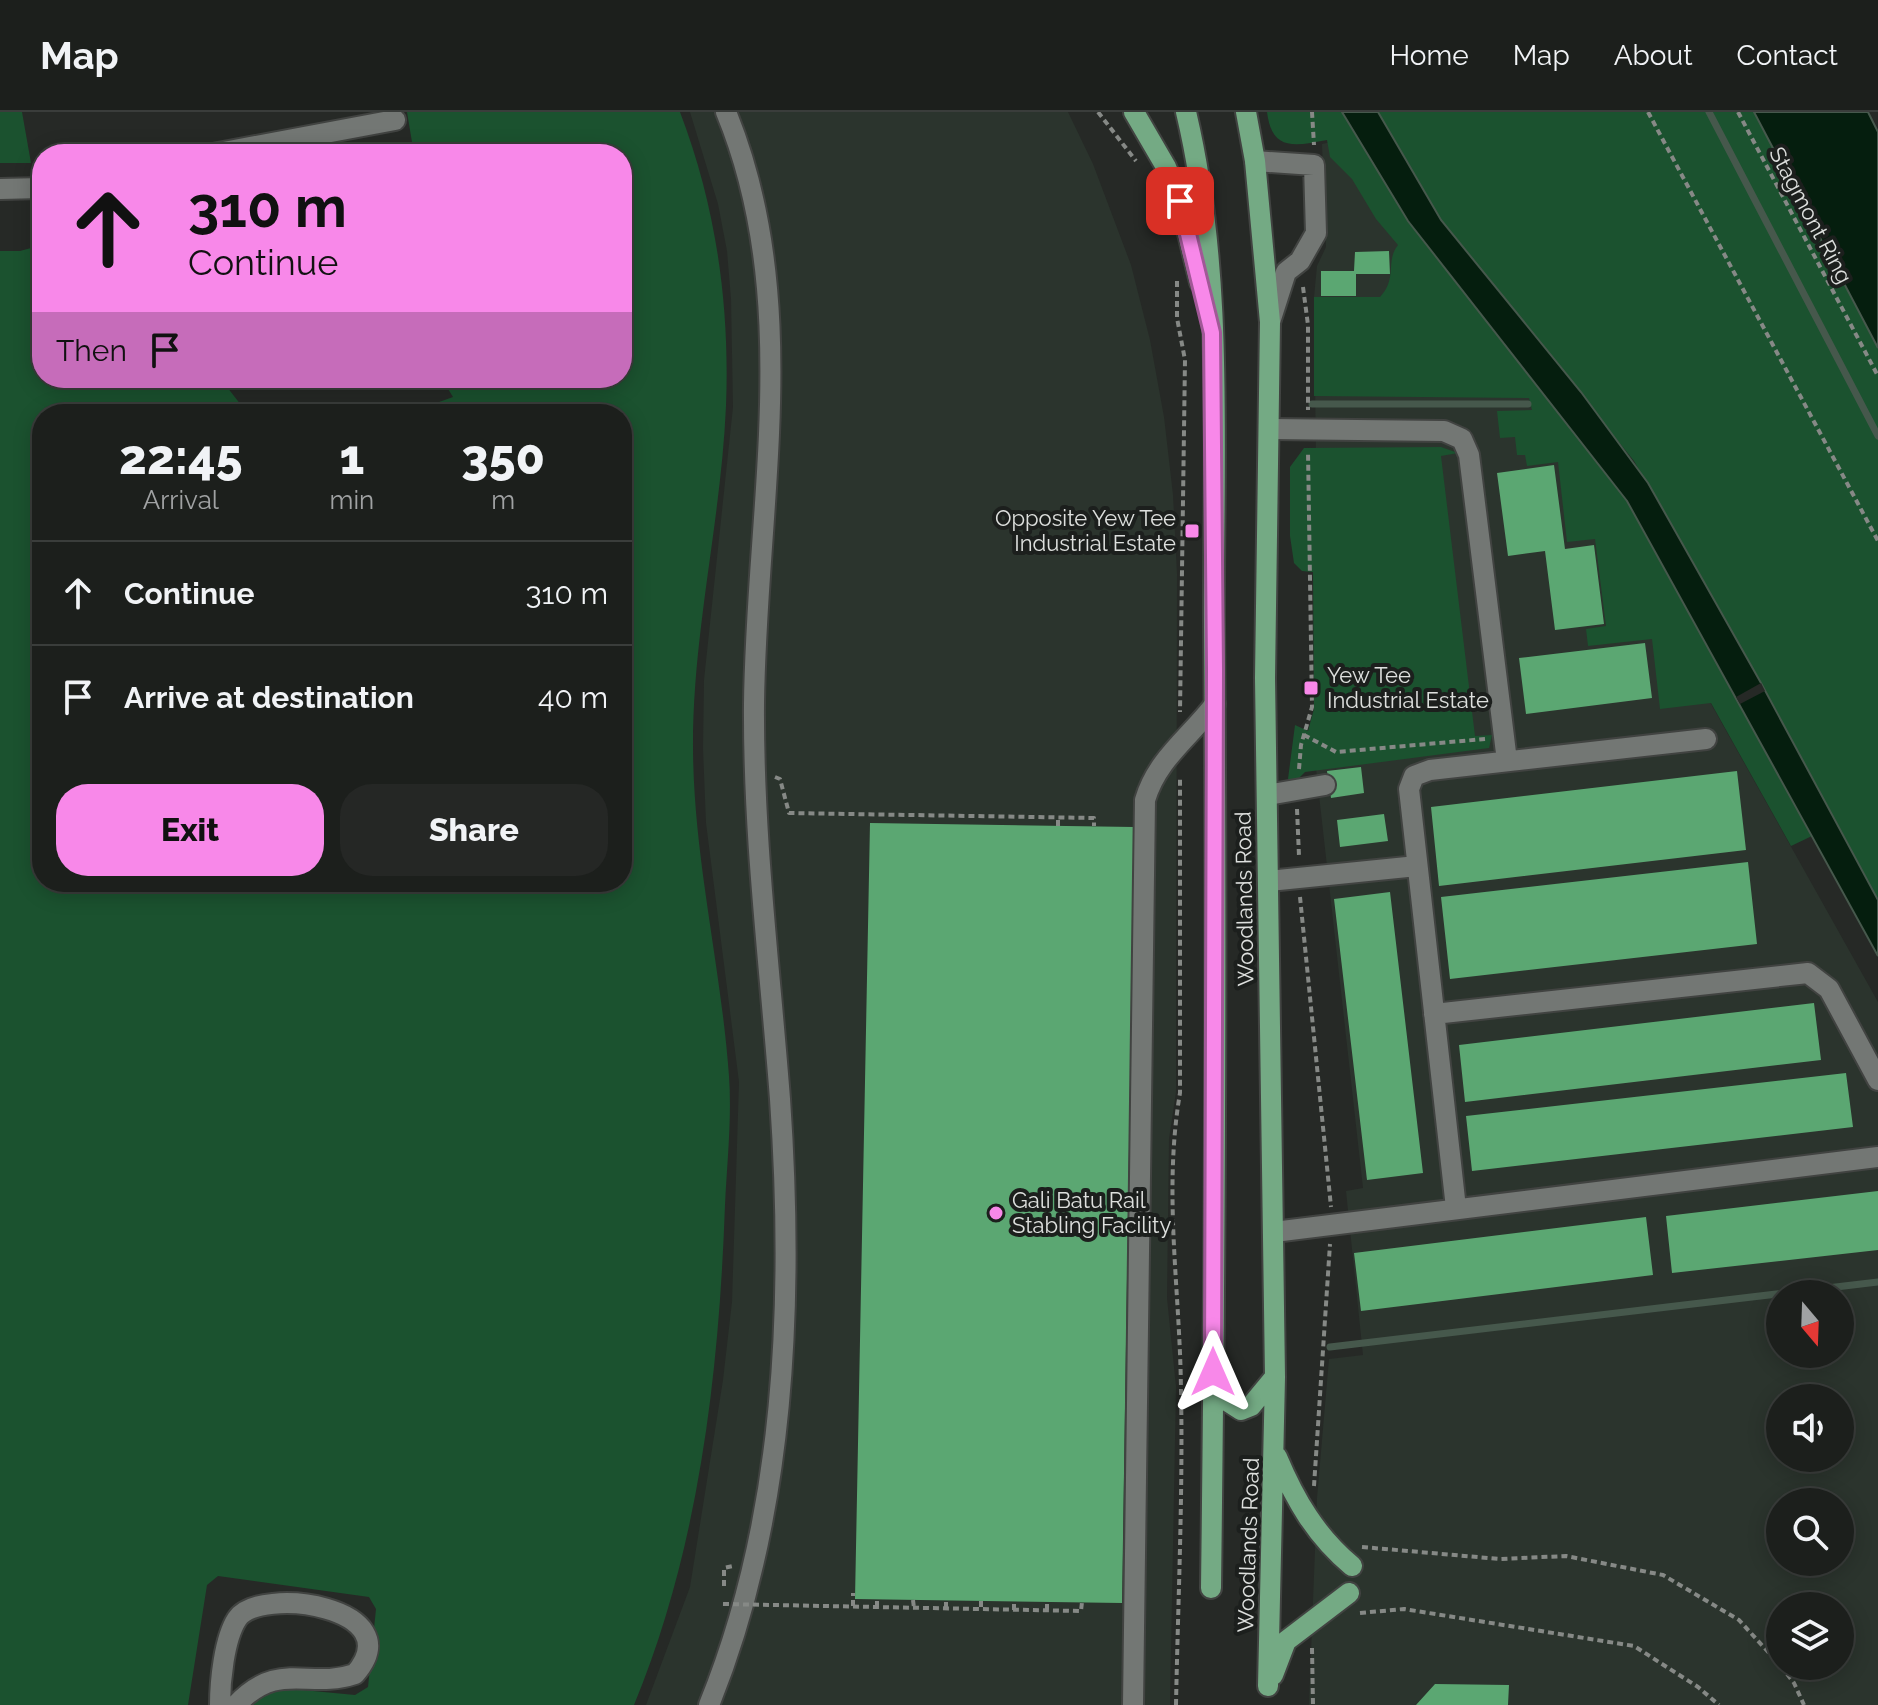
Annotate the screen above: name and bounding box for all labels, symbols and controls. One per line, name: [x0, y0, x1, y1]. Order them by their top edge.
text: Map: [40, 33, 119, 78]
text: Home: [1389, 39, 1469, 72]
text: Map: [1513, 39, 1570, 72]
text: About: [1614, 39, 1693, 72]
text: Contact: [1737, 39, 1838, 72]
street label: Stagmont Ring: [1764, 142, 1858, 288]
pin: [1146, 167, 1214, 235]
text: 310 m: [188, 174, 347, 240]
icon: ahead: [56, 176, 160, 280]
icon: arrive: [1158, 179, 1202, 223]
text: Continue: [188, 241, 338, 283]
icon: arrive: [143, 328, 187, 372]
text: Then: [56, 333, 127, 368]
text: 22:45: [119, 429, 242, 485]
text: 1: [339, 429, 364, 485]
text: 350: [461, 429, 545, 485]
text: Arrival: [143, 485, 219, 515]
text: min: [330, 485, 374, 515]
text: m: [491, 485, 515, 515]
place label: Opposite Yew Tee Industrial Estate: [995, 505, 1176, 556]
marker: Opposite Yew Tee Industrial Estate: [1183, 522, 1201, 540]
icon: ahead: [56, 571, 100, 615]
text: Continue: [124, 576, 255, 611]
text: 310 m: [526, 576, 608, 611]
place label: Yew Tee Industrial Estate: [1327, 662, 1489, 713]
icon: arrive: [56, 675, 100, 719]
marker: Yew Tee Industrial Estate: [1302, 679, 1320, 697]
text: Arrive at destination: [124, 680, 414, 715]
text: 40 m: [538, 680, 608, 715]
button: Exit: [56, 784, 324, 876]
button: Share: [340, 784, 608, 876]
street label: Woodlands Road: [1229, 811, 1259, 987]
place label: Gali Batu Rail Stabling Facility: [1012, 1187, 1171, 1238]
marker: Gali Batu Rail Stabling Facility: [987, 1204, 1005, 1222]
north arrow: [1766, 1280, 1854, 1368]
map controls: [1766, 1280, 1854, 1680]
position arrow: [1171, 1330, 1255, 1414]
button: sound: [1766, 1384, 1854, 1472]
street label: Woodlands Road: [1232, 1457, 1264, 1633]
button: search: [1766, 1488, 1854, 1576]
button: layers: [1766, 1592, 1854, 1680]

